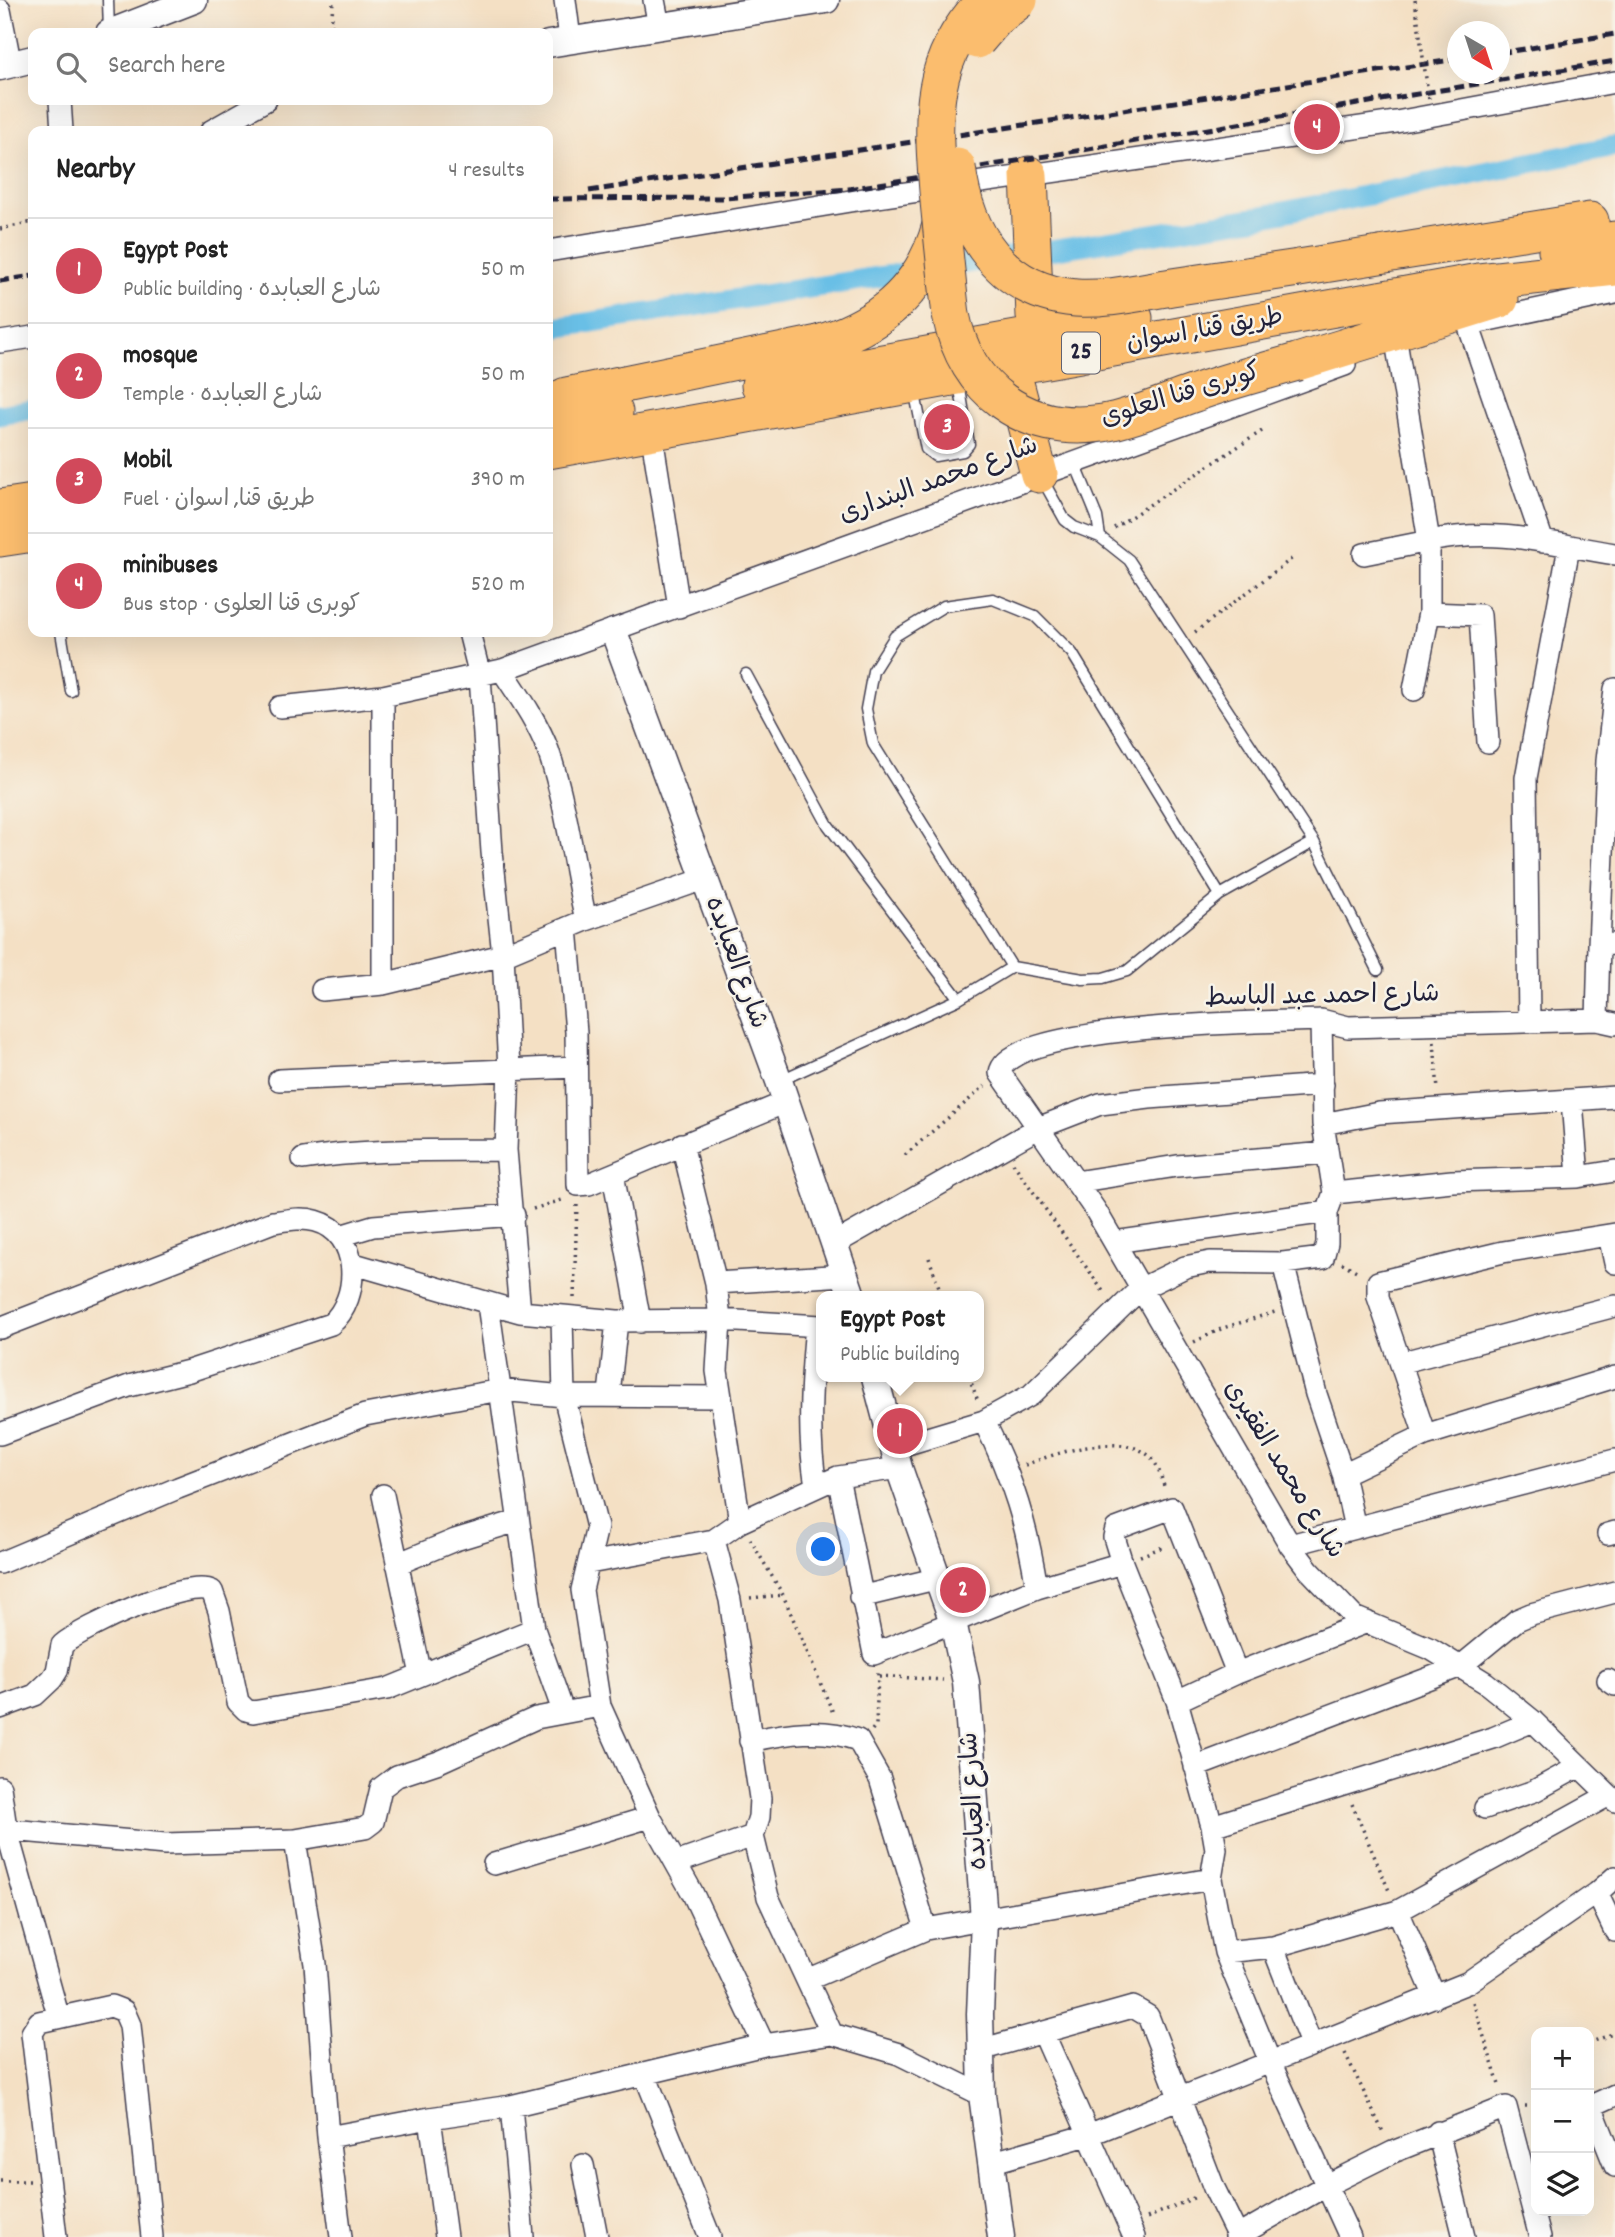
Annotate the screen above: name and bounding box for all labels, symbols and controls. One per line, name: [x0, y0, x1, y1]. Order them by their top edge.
north arrow: [1447, 21, 1510, 84]
search box: [28, 28, 553, 105]
icon: search: [52, 48, 90, 86]
text: Search here: [108, 48, 226, 85]
pin: 4: [1294, 101, 1340, 153]
text: Nearby: [56, 150, 134, 193]
text: 4 results: [448, 155, 525, 188]
text: Egypt Post: [123, 233, 228, 270]
text: 1: [76, 254, 82, 287]
text: 50 m: [481, 254, 525, 287]
text: Public building · شارع العبابده: [123, 274, 381, 307]
street label: طريق قنا, اسوان: [1124, 299, 1286, 363]
road number: 25: [1062, 332, 1100, 374]
text: mosque: [123, 338, 198, 375]
street label: كوبرى قنا العلوى: [1096, 354, 1266, 438]
text: 2: [74, 359, 84, 392]
text: 50 m: [481, 359, 525, 392]
text: Temple · شارع العبابده: [123, 379, 323, 412]
pin: 3: [924, 401, 970, 453]
street label: شارع محمد البندارى: [834, 428, 1044, 534]
text: Mobil: [123, 443, 172, 480]
text: 3: [74, 464, 84, 497]
text: 390 m: [471, 464, 525, 497]
text: Fuel · طريق قنا, اسوان: [123, 484, 315, 517]
text: minibuses: [123, 548, 218, 585]
text: 4: [74, 569, 84, 602]
text: 520 m: [471, 569, 525, 602]
text: Bus stop · كوبرى قنا العلوى: [123, 589, 360, 622]
street label: شارع العبابده: [694, 892, 776, 1034]
street label: شارع احمد عبد الباسط: [1204, 976, 1440, 1018]
popup: [816, 1291, 984, 1382]
text: Egypt Post: [840, 1302, 945, 1339]
text: Public building: [840, 1339, 960, 1372]
street label: شارع محمد الفقيرى: [1213, 1374, 1353, 1566]
pin: 1: [877, 1405, 923, 1457]
your location: [806, 1532, 840, 1566]
pin: 2: [940, 1564, 986, 1616]
street label: شارع العبابده: [952, 1731, 998, 1871]
map controls: [1531, 2027, 1594, 2216]
button: +: [1531, 2027, 1594, 2090]
button: −: [1531, 2090, 1594, 2153]
button: layers: [1531, 2153, 1594, 2216]

